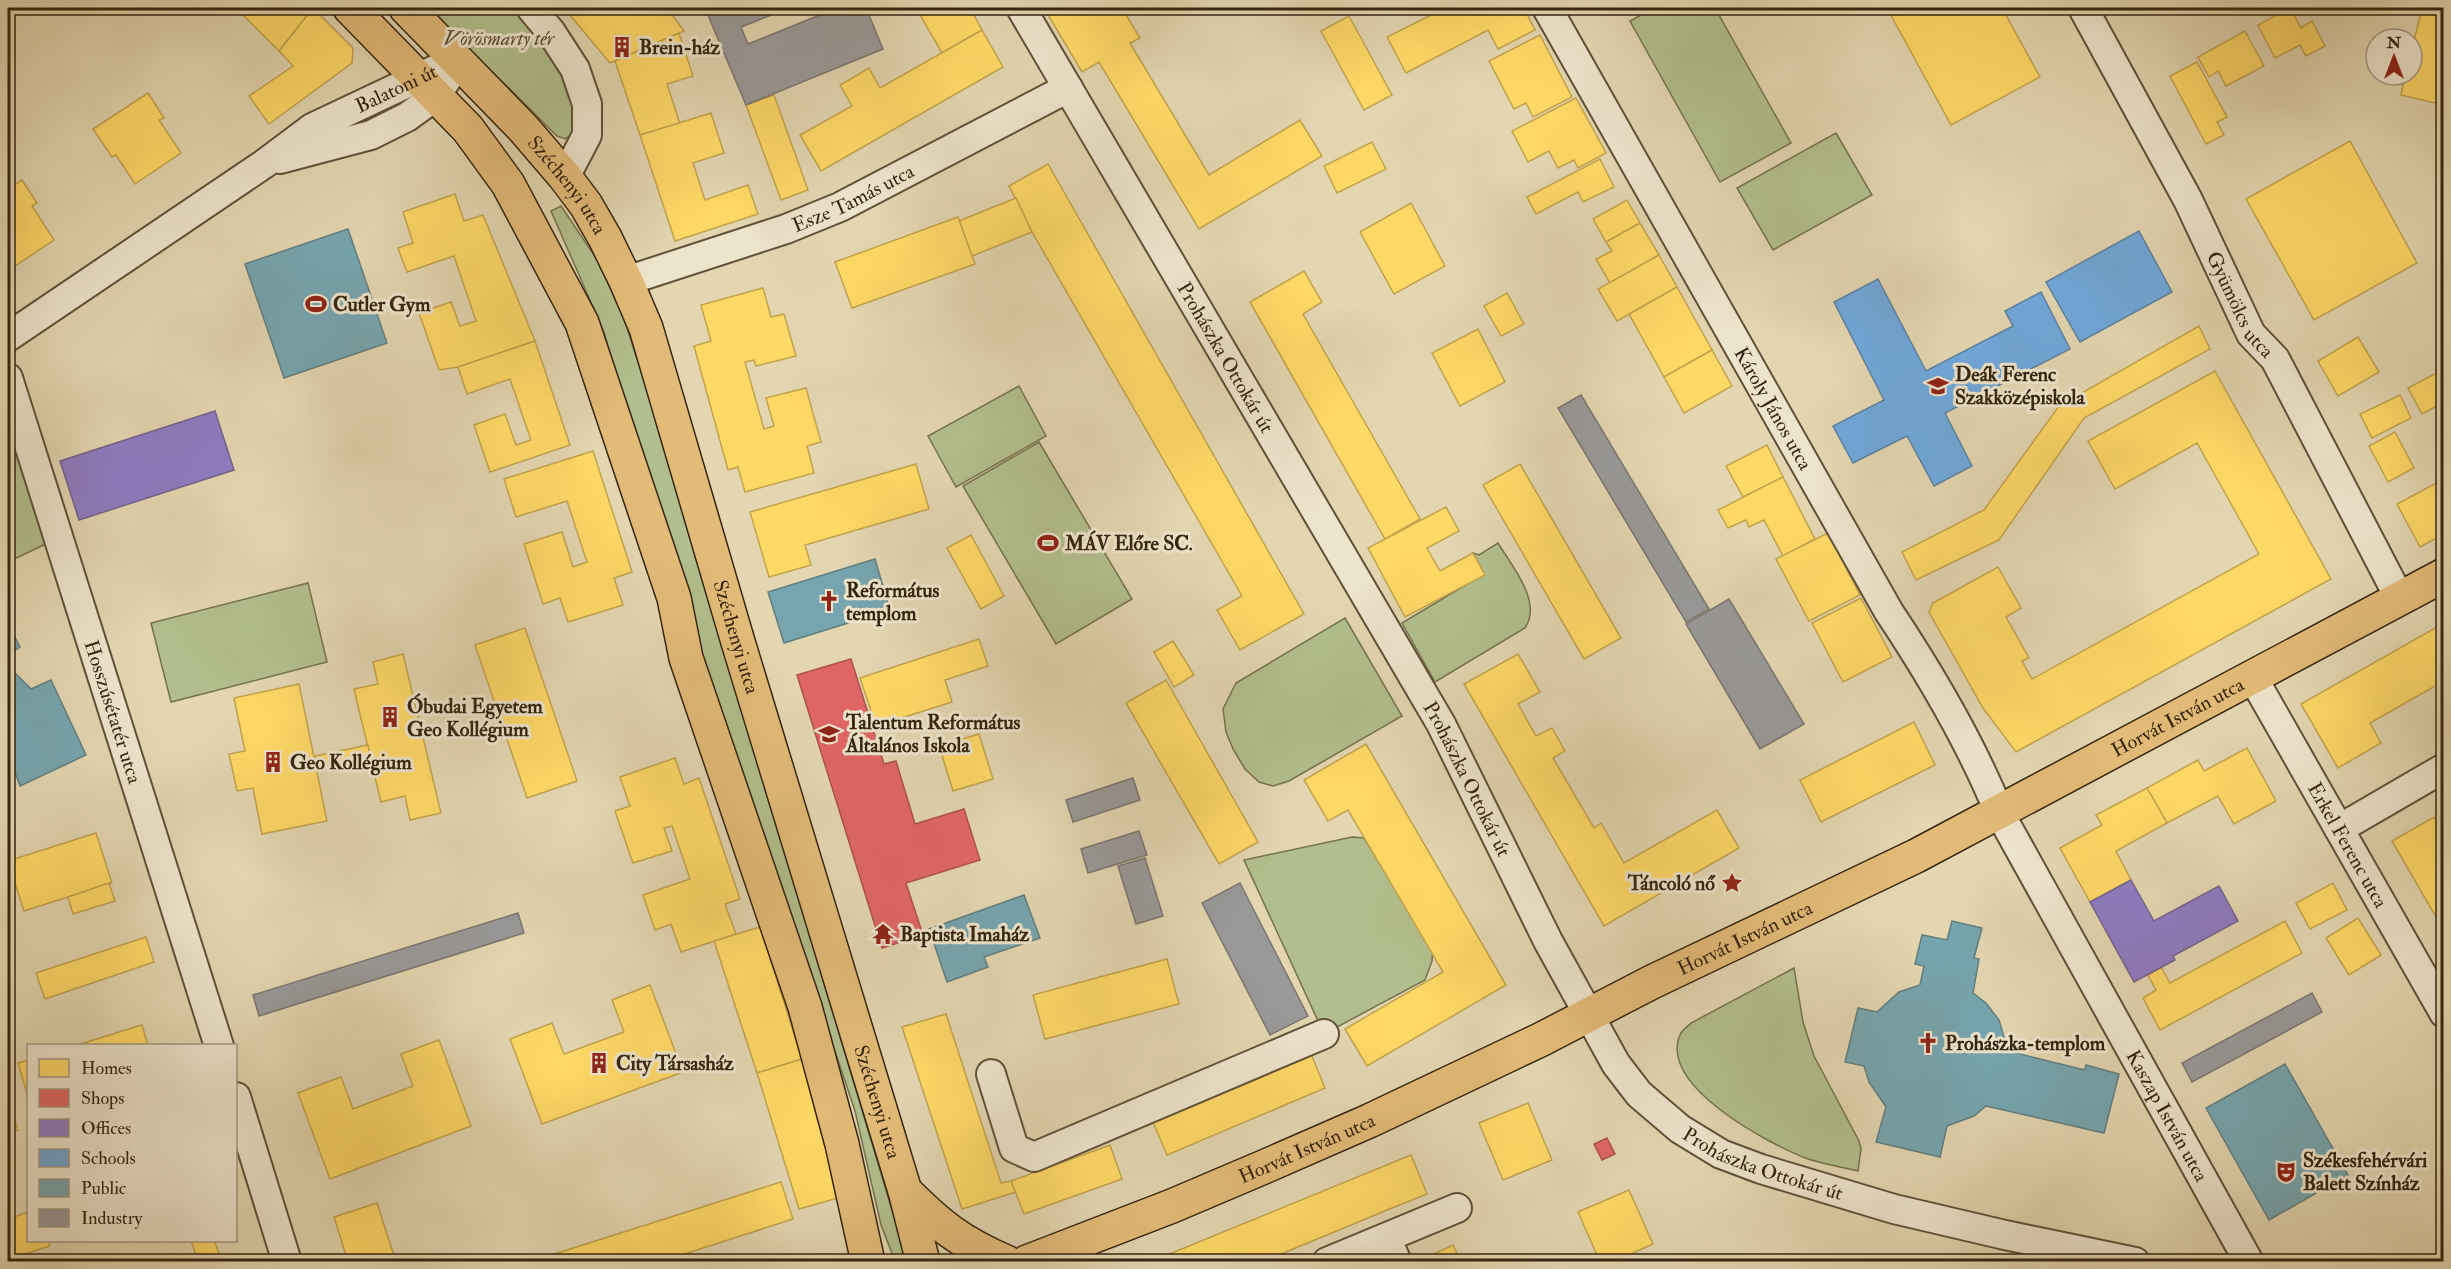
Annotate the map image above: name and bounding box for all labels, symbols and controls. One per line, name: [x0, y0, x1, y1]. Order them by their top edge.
park label: Vörösmarty tér: [444, 26, 556, 51]
north arrow: [2364, 27, 2424, 87]
text: N: [2386, 33, 2402, 53]
building icon: Brein-ház: [610, 35, 634, 59]
place label: Brein-ház: [639, 35, 721, 60]
street label: Balatoni út: [351, 58, 441, 118]
street label: Széchenyi utca: [522, 130, 613, 239]
street label: Esze Tamás utca: [788, 158, 919, 238]
street label: Gyümölcs utca: [2201, 247, 2280, 364]
street label: Prohászka Ottokár út: [1172, 278, 1280, 438]
sports icon: Cutler Gym: [304, 292, 328, 316]
place label: Cutler Gym: [333, 292, 431, 318]
street label: Károly János utca: [1729, 342, 1819, 475]
place label: Deák Ferenc Szakközépiskola: [1955, 362, 2085, 411]
school or university icon: Deák Ferenc Szakközépiskola: [1926, 374, 1950, 398]
place label: MÁV Előre SC.: [1064, 530, 1193, 556]
sports icon: MÁV Előre SC.: [1036, 531, 1060, 555]
street label: Széchenyi utca: [708, 577, 766, 698]
place label: Református templom: [846, 578, 940, 627]
church icon: Református templom: [817, 589, 841, 613]
street label: Hosszúsétatér utca: [79, 637, 148, 787]
street label: Horvát István utca: [2107, 671, 2249, 762]
place label: Óbudai Egyetem Geo Kollégium: [407, 693, 543, 743]
street label: Prohászka Ottokár út: [1418, 697, 1517, 861]
building icon: Óbudai Egyetem Geo Kollégium: [378, 705, 402, 729]
place label: Talentum Református Általános Iskola: [845, 710, 1021, 758]
school or university icon: Talentum Református Általános Iskola: [817, 722, 841, 746]
building icon: Geo Kollégium: [261, 750, 285, 774]
place label: Geo Kollégium: [290, 750, 412, 776]
street label: Erkel Ferenc utca: [2302, 778, 2394, 913]
place label: Táncoló nő: [1627, 871, 1716, 896]
place icon: Táncoló nő: [1720, 871, 1744, 895]
street label: Horvát István utca: [1673, 895, 1817, 981]
temple icon: Baptista Imaház: [871, 922, 895, 946]
place label: Baptista Imaház: [900, 922, 1030, 948]
church icon: Prohászka-templom: [1916, 1031, 1940, 1055]
place label: Prohászka-templom: [1945, 1031, 2106, 1057]
street label: Széchenyi utca: [849, 1042, 907, 1162]
legend: [27, 1044, 237, 1242]
street label: Kaszap István utca: [2121, 1045, 2215, 1187]
building icon: City Társasház: [587, 1051, 611, 1075]
place label: City Társasház: [616, 1051, 734, 1077]
text: Homes: [81, 1057, 132, 1080]
text: Shops: [81, 1087, 124, 1110]
street label: Horvát István utca: [1234, 1107, 1380, 1189]
text: Offices: [81, 1117, 131, 1140]
street label: Prohászka Ottokár út: [1678, 1121, 1847, 1206]
text: Schools: [81, 1147, 136, 1170]
place label: Székesfehérvári Balett Színház: [2303, 1148, 2428, 1196]
theatre icon: Székesfehérvári Balett Színház: [2274, 1160, 2298, 1184]
text: Public: [81, 1177, 126, 1200]
text: Industry: [81, 1207, 143, 1230]

